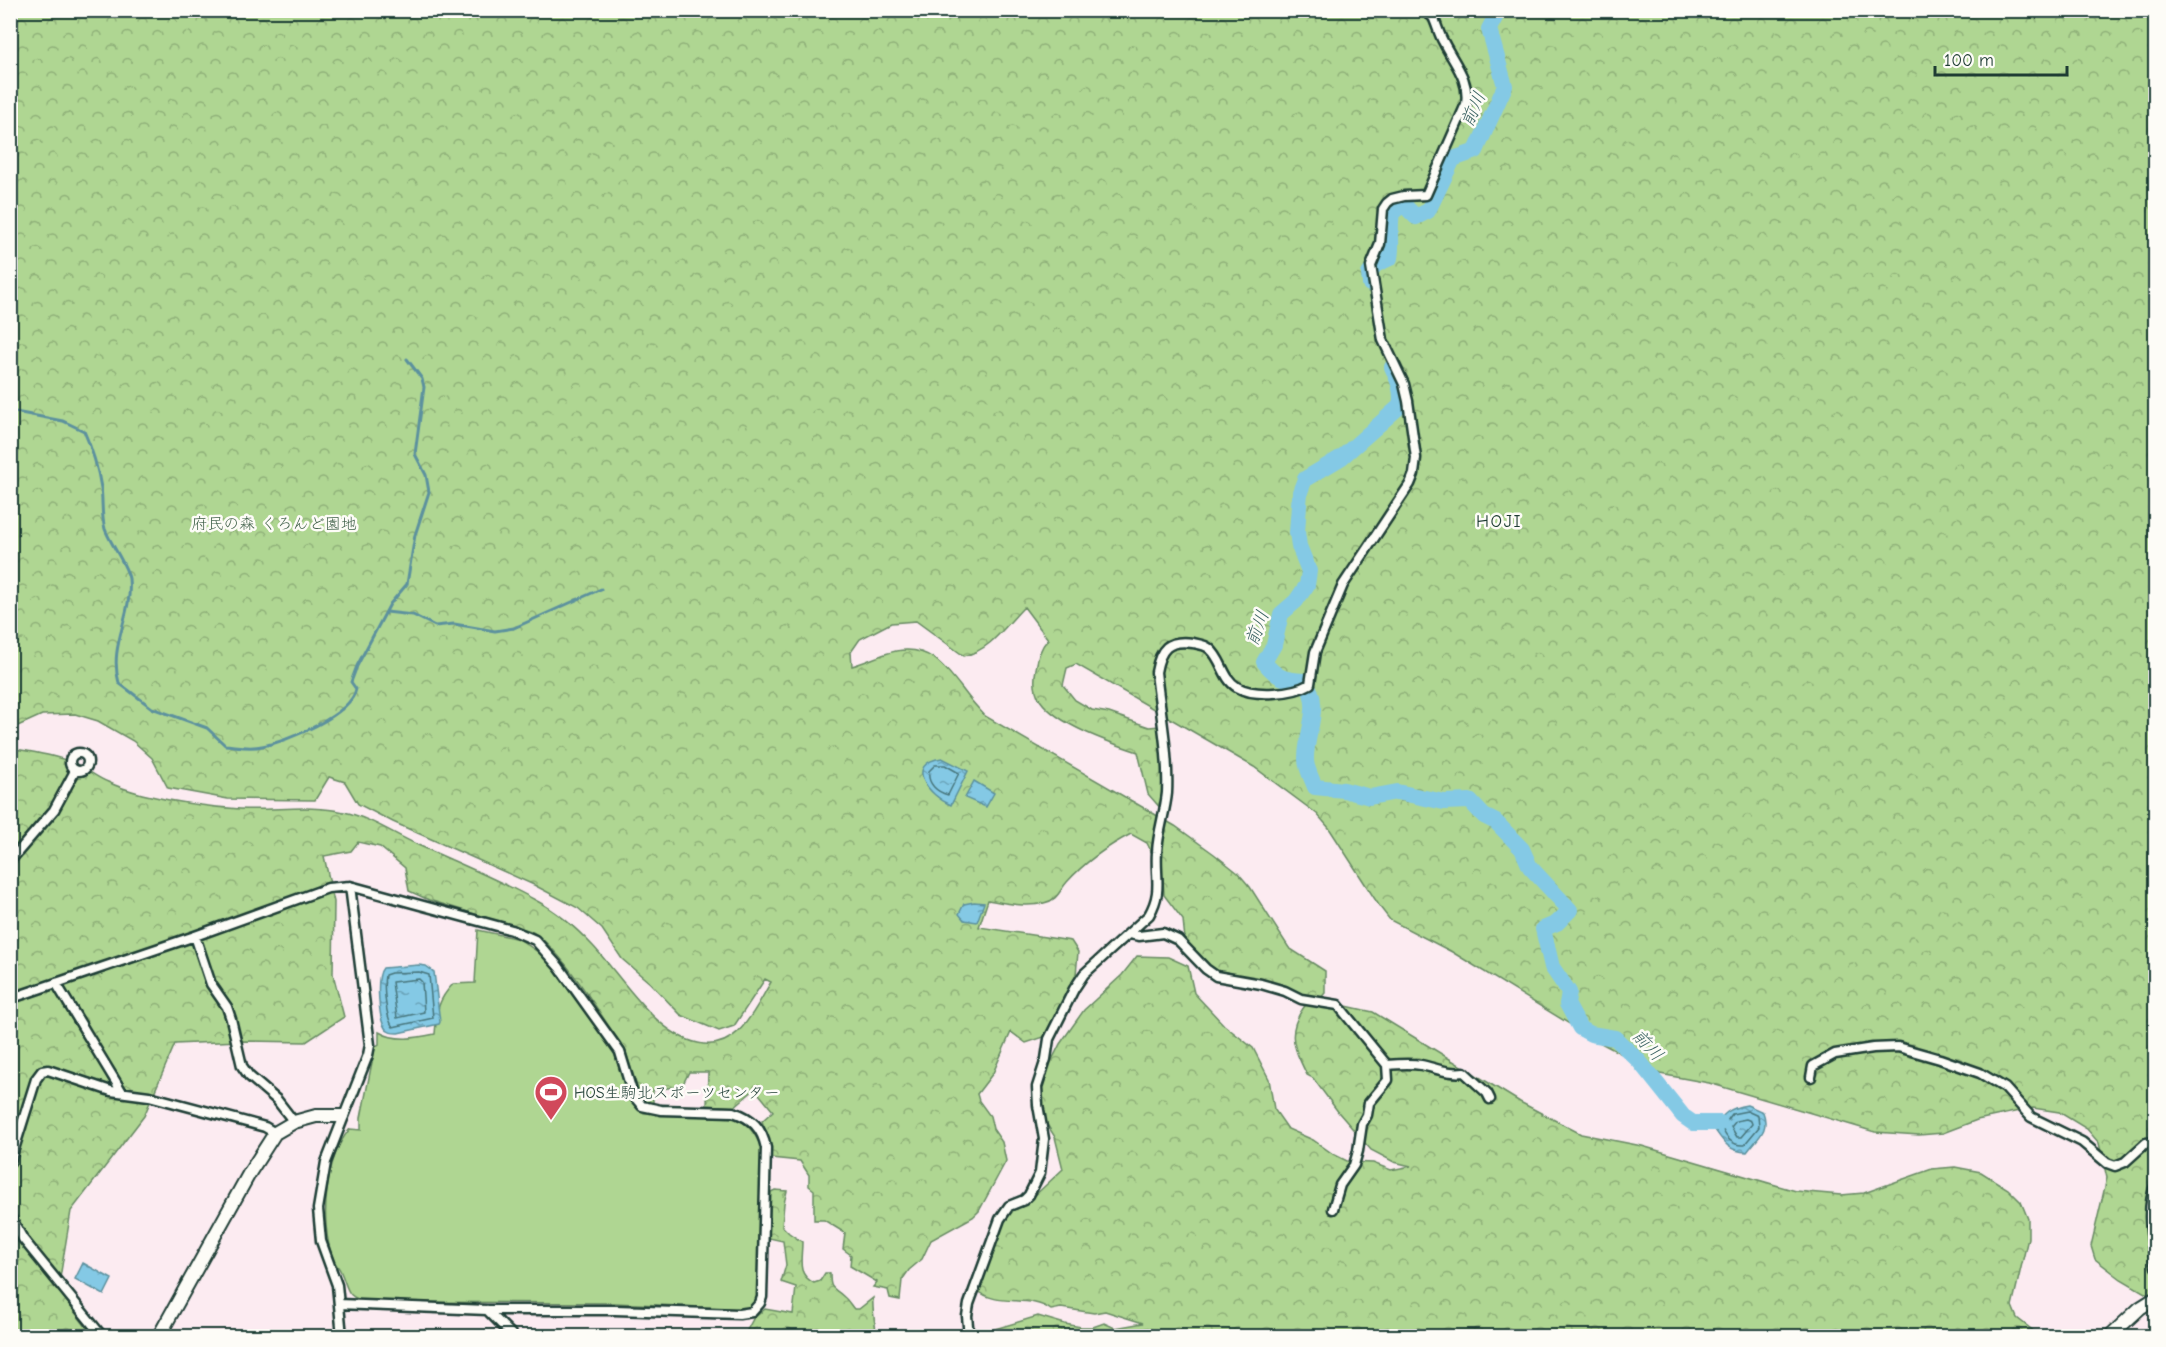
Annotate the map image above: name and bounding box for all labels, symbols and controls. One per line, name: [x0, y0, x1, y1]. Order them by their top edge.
scale bar: [1935, 39, 2067, 77]
text: 100 m: [1944, 50, 1994, 71]
water label: 前川: [1457, 88, 1490, 130]
district label: HOJI: [1476, 511, 1522, 532]
park label: 府民の森 くろんど園地: [191, 515, 357, 533]
water label: 前川: [1241, 608, 1274, 649]
water label: 前川: [1628, 1025, 1668, 1066]
sports icon: HOS生駒北スポーツセンター: [533, 1074, 569, 1121]
place label: HOS生駒北スポーツセンター: [574, 1084, 780, 1102]

